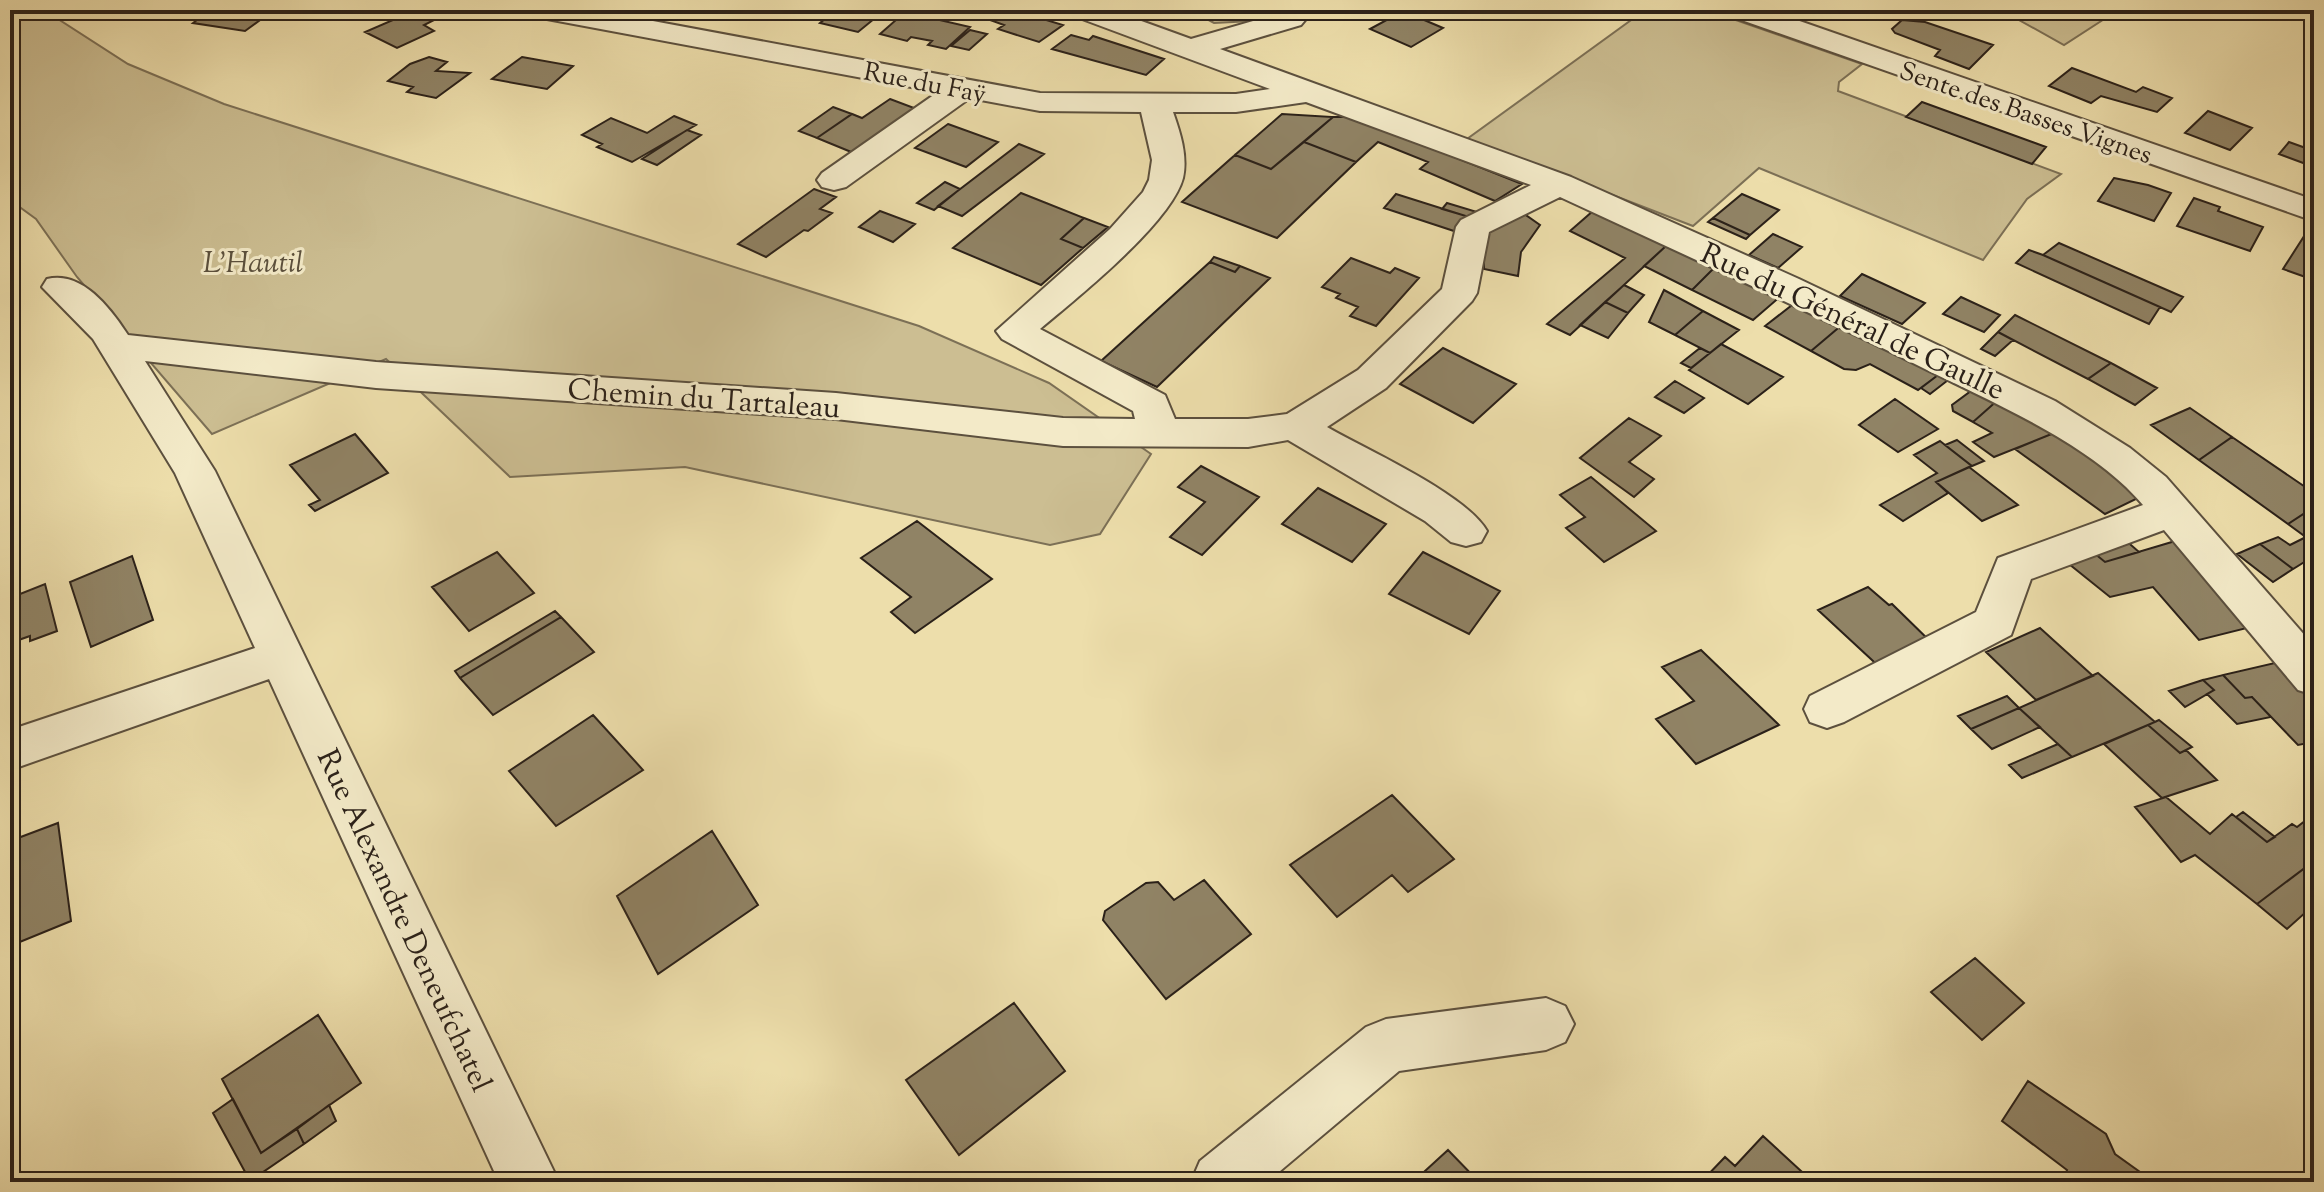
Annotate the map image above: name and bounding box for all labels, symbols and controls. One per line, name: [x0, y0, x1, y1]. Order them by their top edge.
street label: Rue du Faÿ: [860, 54, 989, 114]
street label: Sente des Basses Vignes: [1894, 54, 2157, 175]
street label: Rue du Général de Gaulle: [1693, 234, 2011, 413]
park label: L'Hautil: [203, 243, 303, 286]
street label: Chemin du Tartaleau: [566, 370, 842, 431]
street label: Rue Alexandre Deneufchatel: [304, 743, 501, 1099]

